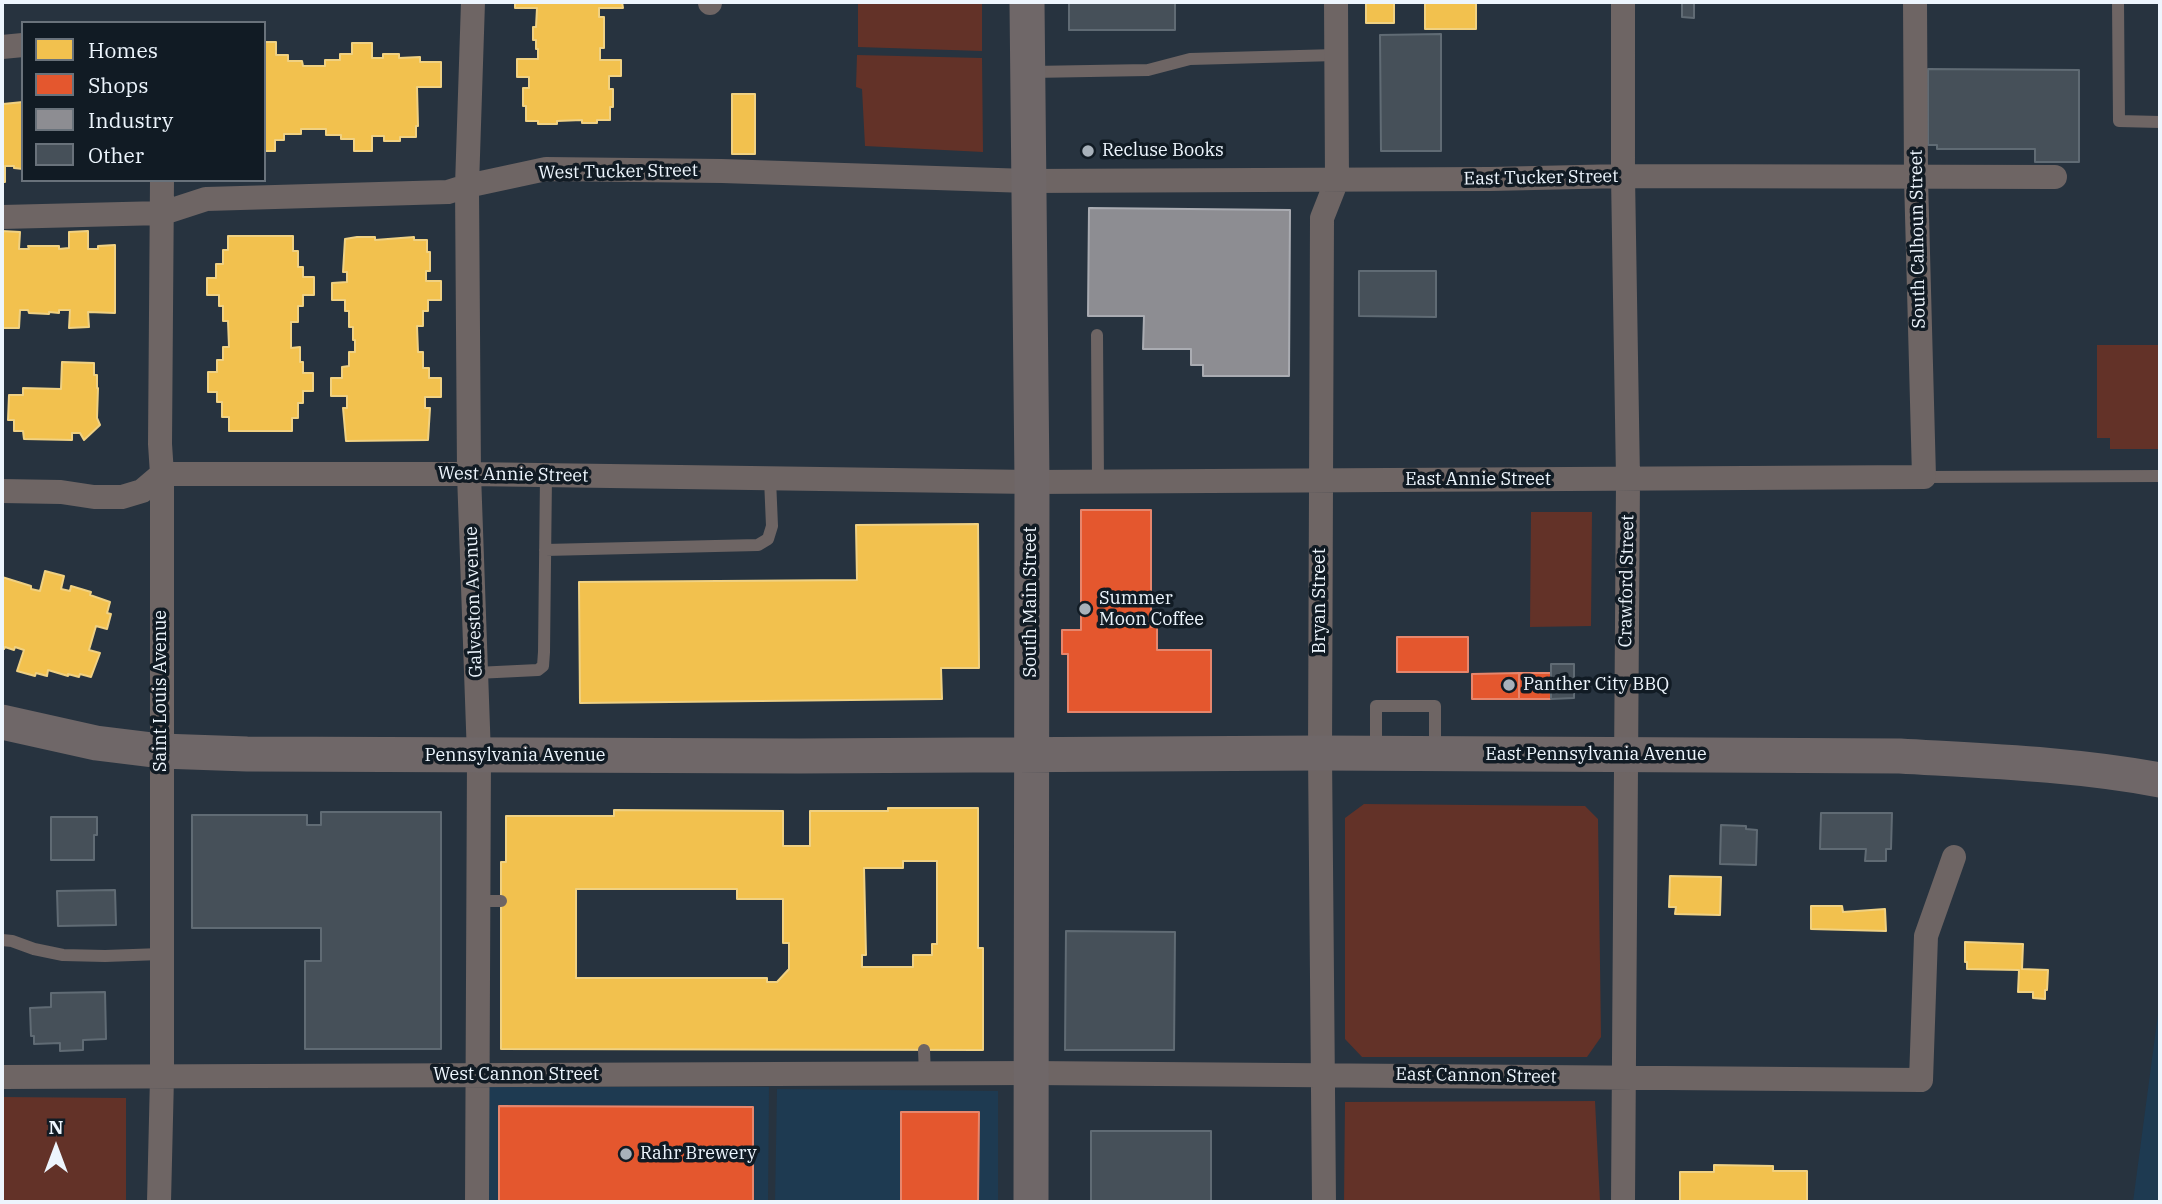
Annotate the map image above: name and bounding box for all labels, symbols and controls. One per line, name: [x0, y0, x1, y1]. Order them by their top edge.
legend: [21, 21, 266, 182]
text: Homes: [88, 36, 158, 64]
text: Shops: [88, 71, 148, 99]
text: Industry: [88, 106, 173, 134]
place label: Recluse Books: [1102, 140, 1224, 162]
text: Other: [88, 141, 144, 169]
marker: Recluse Books: [1080, 143, 1096, 159]
street label: South Calhoun Street: [1906, 149, 1930, 329]
street label: West Tucker Street: [538, 160, 698, 184]
street label: East Tucker Street: [1463, 166, 1619, 190]
street label: West Annie Street: [437, 463, 589, 487]
street label: East Annie Street: [1405, 469, 1551, 491]
street label: Crawford Street: [1615, 514, 1639, 648]
street label: Galveston Avenue: [461, 526, 487, 678]
street label: South Main Street: [1020, 526, 1042, 678]
street label: Bryan Street: [1309, 548, 1331, 654]
place label: Summer Moon Coffee: [1099, 588, 1204, 630]
marker: Summer Moon Coffee: [1077, 601, 1093, 617]
street label: Saint Louis Avenue: [150, 610, 172, 772]
place label: Panther City BBQ: [1523, 674, 1669, 696]
marker: Panther City BBQ: [1501, 677, 1517, 693]
street label: East Pennsylvania Avenue: [1485, 744, 1707, 766]
street label: Pennsylvania Avenue: [425, 745, 605, 767]
street label: West Cannon Street: [433, 1064, 599, 1086]
street label: East Cannon Street: [1395, 1064, 1557, 1088]
north arrow: [21, 1113, 91, 1183]
text: N: [48, 1115, 64, 1139]
place label: Rahr Brewery: [640, 1143, 757, 1165]
marker: Rahr Brewery: [618, 1146, 634, 1162]

